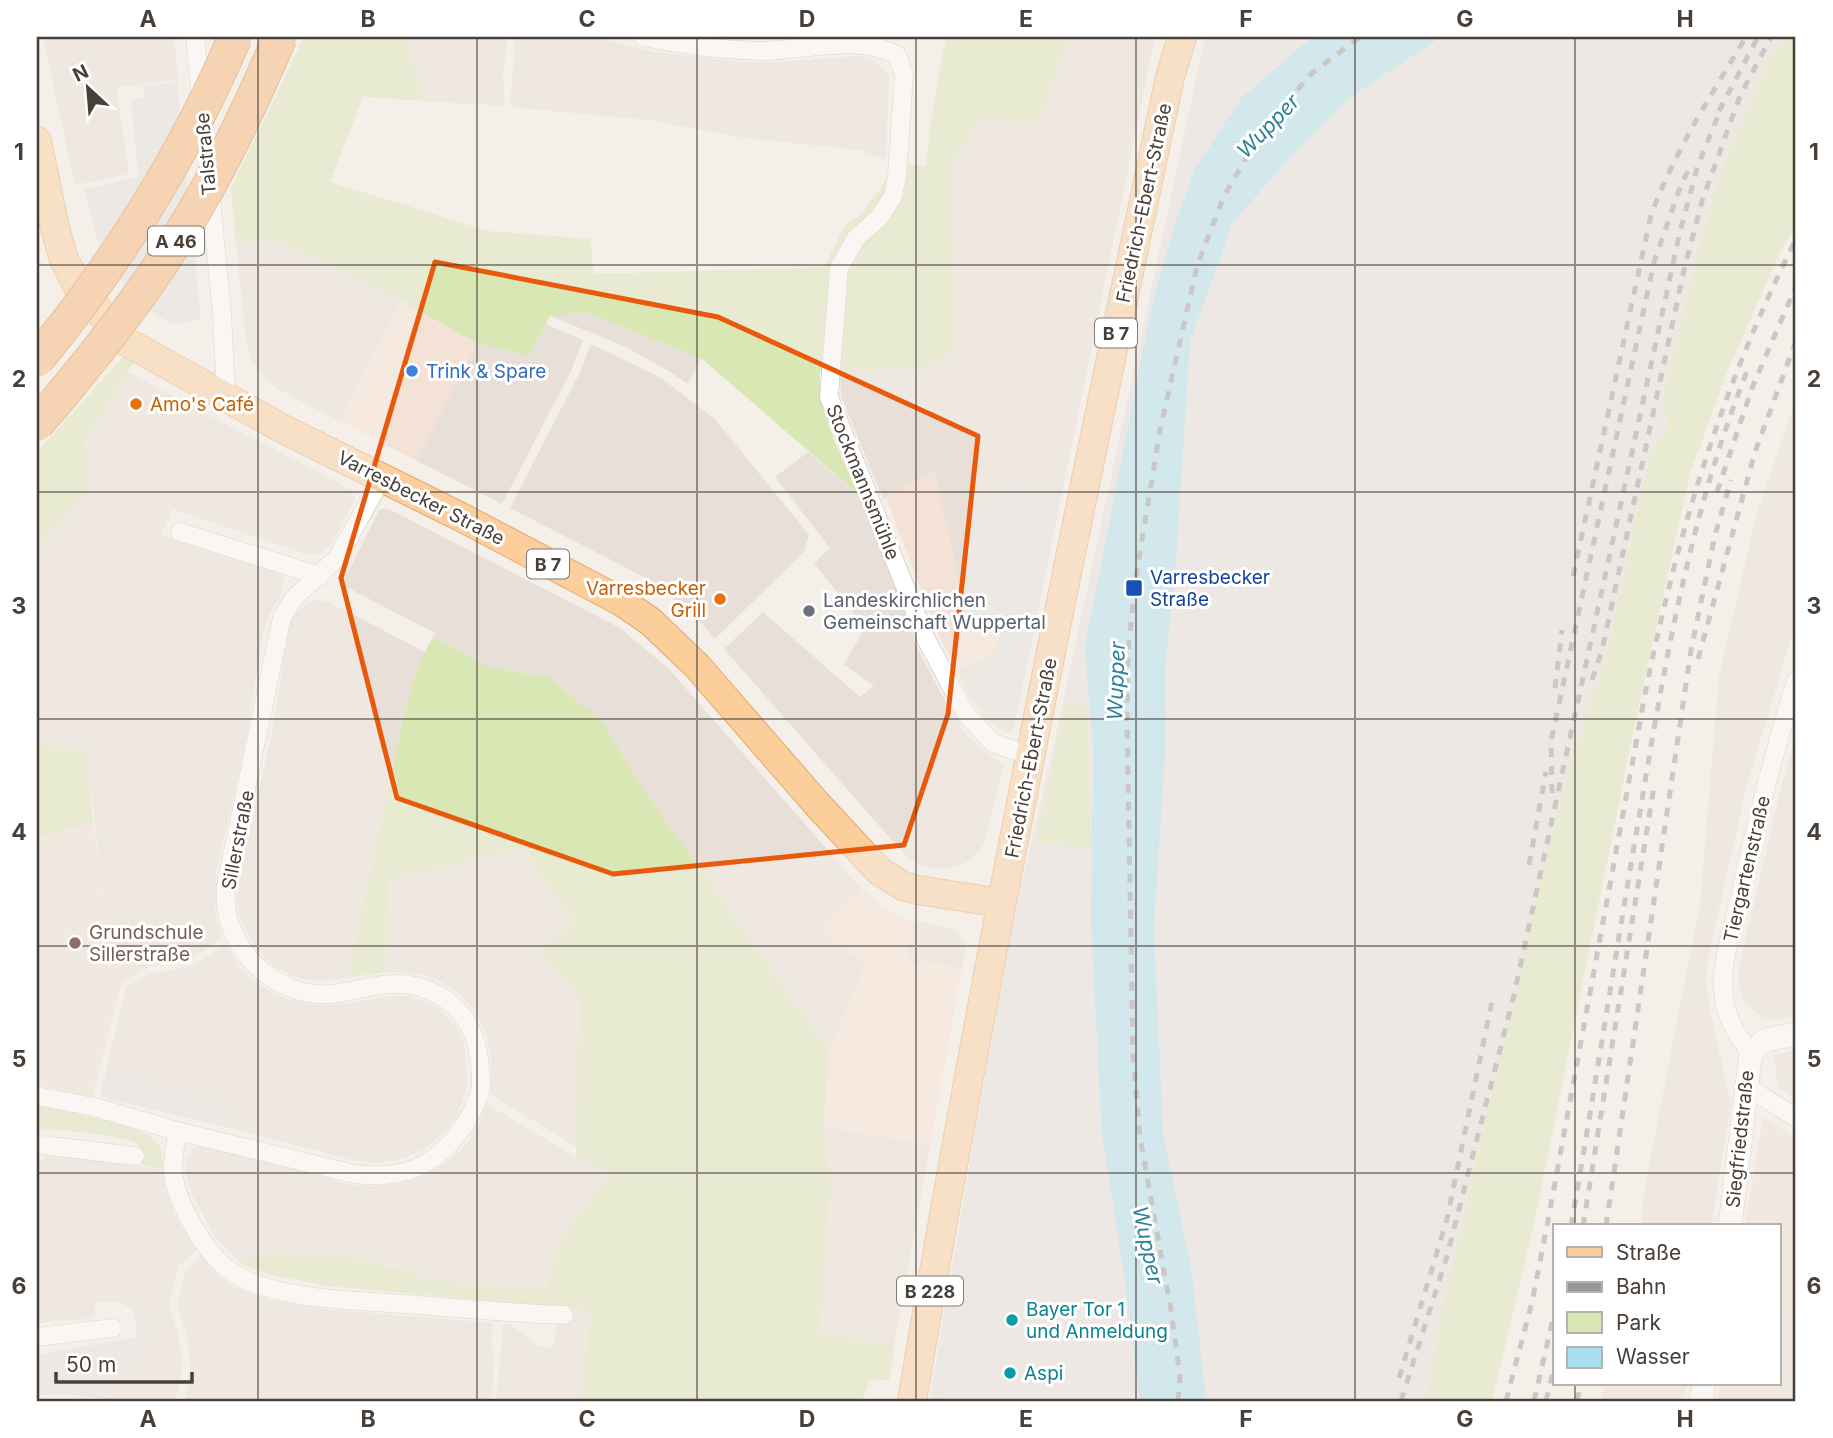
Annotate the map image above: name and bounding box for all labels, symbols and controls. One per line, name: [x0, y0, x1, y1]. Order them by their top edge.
text: A: [139, 5, 157, 33]
text: B: [360, 5, 376, 33]
text: C: [578, 5, 596, 33]
text: D: [799, 5, 815, 33]
text: E: [1019, 5, 1033, 33]
text: F: [1239, 5, 1253, 33]
text: G: [1456, 5, 1474, 33]
text: H: [1676, 5, 1694, 33]
north arrow: [52, 52, 122, 122]
text: N: [69, 60, 92, 87]
water label: Wupper: [1232, 88, 1305, 163]
street label: Friedrich-Ebert-Straße: [1112, 101, 1176, 305]
street label: Talstraße: [191, 112, 221, 196]
text: 1: [14, 138, 24, 166]
text: 1: [1809, 138, 1819, 166]
road number: A 46: [148, 227, 204, 256]
road number: B 7: [1095, 318, 1137, 348]
place label: Trink & Spare: [426, 360, 546, 383]
marker: Trink & Spare: [404, 363, 420, 379]
text: 2: [12, 365, 26, 393]
text: 2: [1807, 365, 1821, 393]
place label: Amo's Café: [150, 393, 254, 416]
marker: Amo's Café: [128, 396, 144, 412]
street label: Stockmannsmühle: [821, 401, 905, 563]
street label: Varresbecker Straße: [334, 446, 508, 550]
road number: B 7: [527, 550, 569, 578]
place label: Varresbecker Straße: [1150, 566, 1270, 611]
place label: Varresbecker Grill: [586, 577, 706, 622]
marker: Varresbecker Straße: [1124, 578, 1144, 598]
place label: Landeskirchlichen Gemeinschaft Wuppertal: [823, 589, 1046, 634]
marker: Varresbecker Grill: [712, 591, 728, 607]
text: 3: [12, 592, 26, 620]
text: 3: [1807, 592, 1821, 620]
marker: Landeskirchlichen Gemeinschaft Wuppertal: [801, 603, 817, 619]
water label: Wupper: [1102, 640, 1130, 721]
street label: Friedrich-Ebert-Straße: [1000, 656, 1062, 860]
street label: Sillerstraße: [217, 788, 259, 892]
street label: Tiergartenstraße: [1719, 793, 1775, 945]
text: 4: [11, 818, 27, 846]
text: 4: [1806, 818, 1822, 846]
place label: Grundschule Sillerstraße: [89, 921, 203, 966]
marker: Grundschule Sillerstraße: [67, 935, 83, 951]
text: 5: [12, 1045, 26, 1073]
text: 5: [1807, 1045, 1821, 1073]
street label: Siegfriedstraße: [1721, 1069, 1759, 1209]
water label: Wupper: [1128, 1204, 1169, 1287]
legend: [1553, 1224, 1780, 1386]
text: Straße: [1616, 1240, 1681, 1265]
text: 6: [12, 1272, 26, 1300]
text: 6: [1807, 1272, 1821, 1300]
text: Bahn: [1616, 1274, 1666, 1299]
road number: B 228: [897, 1276, 963, 1306]
place label: Bayer Tor 1 und Anmeldung: [1026, 1298, 1168, 1343]
text: Park: [1616, 1310, 1661, 1335]
marker: Bayer Tor 1 und Anmeldung: [1004, 1312, 1020, 1328]
scale bar: [56, 1340, 192, 1384]
text: Wasser: [1616, 1344, 1690, 1369]
text: 50 m: [66, 1352, 116, 1377]
place label: Aspi: [1024, 1362, 1063, 1385]
marker: Aspi: [1002, 1365, 1018, 1381]
text: A: [139, 1405, 157, 1433]
text: B: [360, 1405, 376, 1433]
text: C: [578, 1405, 596, 1433]
text: D: [799, 1405, 815, 1433]
text: E: [1019, 1405, 1033, 1433]
text: F: [1239, 1405, 1253, 1433]
text: G: [1456, 1405, 1474, 1433]
text: H: [1676, 1405, 1694, 1433]

